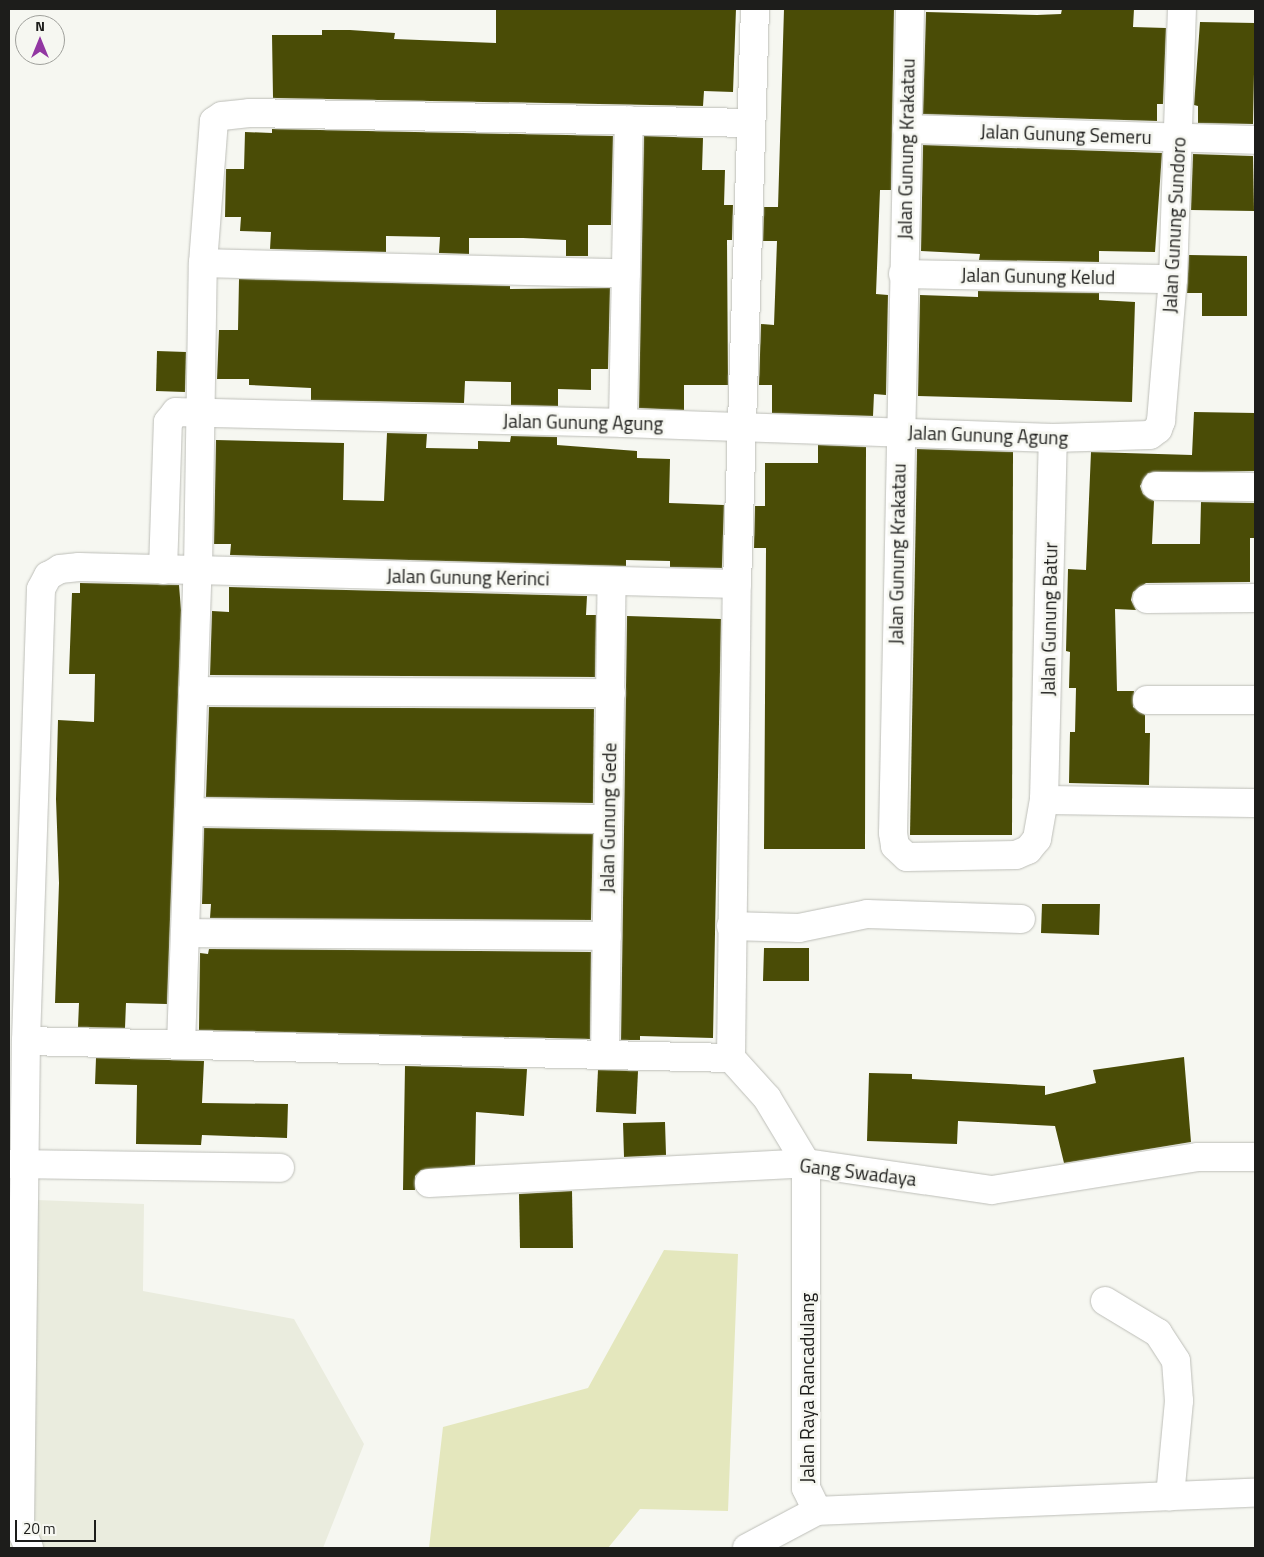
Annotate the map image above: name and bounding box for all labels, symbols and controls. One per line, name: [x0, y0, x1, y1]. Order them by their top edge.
north arrow: [15, 15, 65, 65]
text: N: [35, 15, 45, 36]
street label: Jalan Gunung Krakatau: [893, 58, 919, 240]
street label: Jalan Gunung Semeru: [980, 120, 1152, 148]
street label: Jalan Gunung Sundoro: [1158, 136, 1190, 314]
street label: Jalan Gunung Kelud: [961, 263, 1115, 289]
street label: Jalan Gunung Agung: [503, 409, 663, 435]
street label: Jalan Gunung Agung: [907, 421, 1069, 449]
street label: Jalan Gunung Krakatau: [884, 463, 910, 645]
street label: Jalan Gunung Batur: [1036, 542, 1062, 696]
street label: Jalan Gunung Kerinci: [386, 564, 550, 590]
street label: Jalan Gunung Gede: [595, 743, 621, 893]
street label: Gang Swadaya: [798, 1154, 918, 1190]
street label: Jalan Raya Rancadulang: [796, 1293, 818, 1483]
scale bar: [18, 1510, 99, 1542]
text: 20 m: [23, 1517, 56, 1540]

